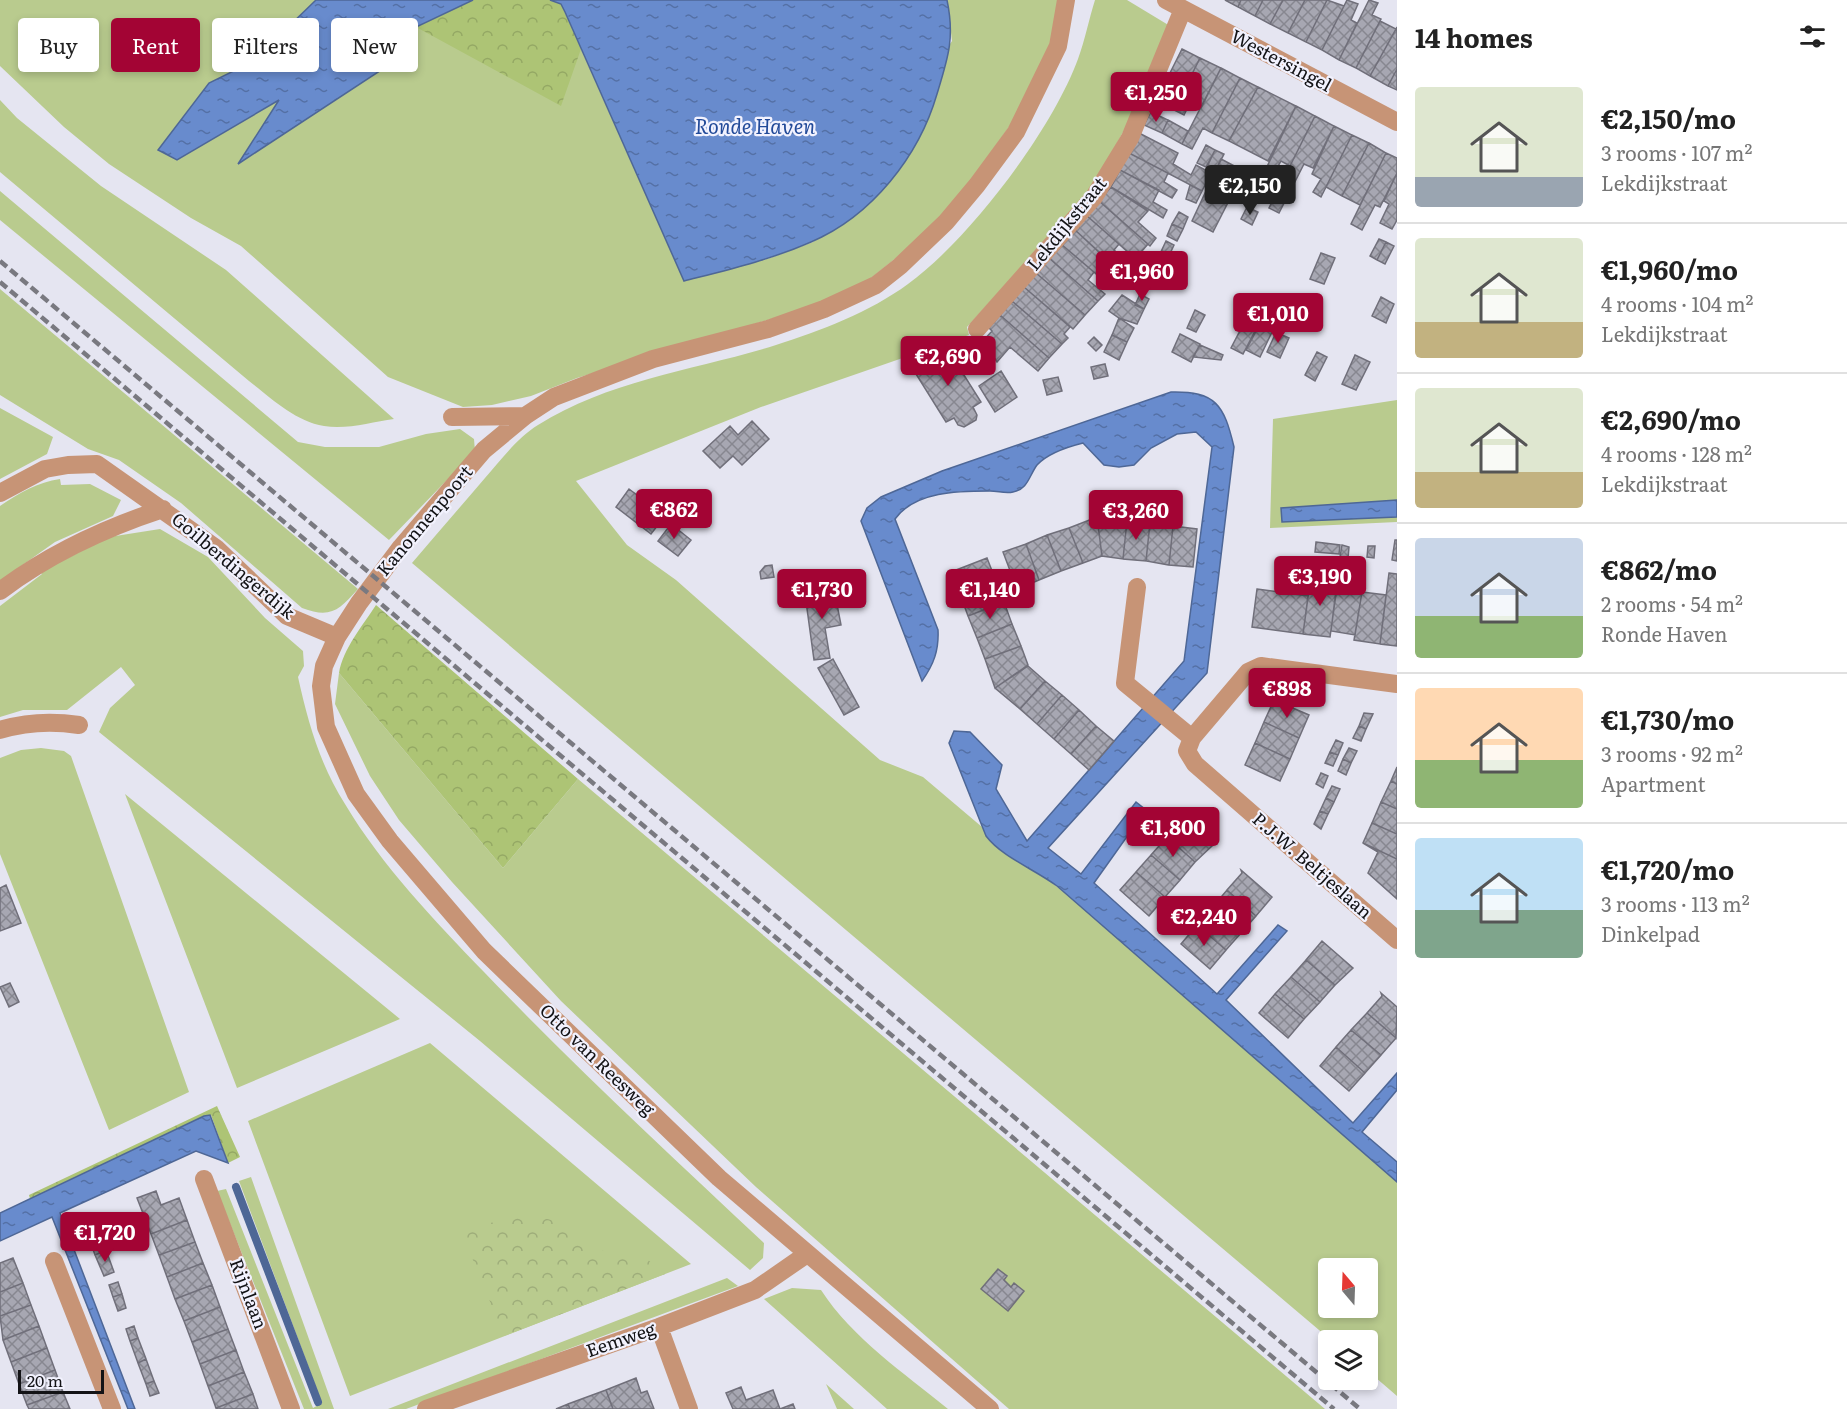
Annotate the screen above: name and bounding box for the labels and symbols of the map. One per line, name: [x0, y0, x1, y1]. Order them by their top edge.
street label: Westersingel: [1226, 22, 1337, 98]
pin: €1,250: [1107, 72, 1205, 123]
water label: Ronde Haven: [695, 110, 815, 140]
pin: €2,150: [1201, 165, 1299, 216]
street label: Lekdijkstraat: [1019, 170, 1113, 276]
pin: €1,960: [1093, 251, 1191, 302]
pin: €1,010: [1229, 293, 1327, 344]
pin: €2,690: [899, 336, 997, 387]
street label: Kanonnenpoort: [369, 458, 479, 581]
pin: €862: [638, 489, 710, 540]
pin: €3,260: [1087, 490, 1185, 541]
street label: Goilberdingerdijk: [166, 505, 302, 625]
pin: €3,190: [1271, 556, 1369, 607]
pin: €1,730: [773, 569, 871, 620]
pin: €1,140: [941, 569, 1039, 620]
pin: €898: [1251, 668, 1323, 719]
street label: P.J.W. Beltjeslaan: [1247, 805, 1379, 925]
pin: €1,800: [1124, 807, 1222, 858]
pin: €2,240: [1155, 896, 1253, 947]
street label: Otto van Reesweg: [534, 997, 663, 1122]
pin: €1,720: [56, 1212, 154, 1263]
street label: Rijnlaan: [224, 1254, 275, 1333]
north arrow: [1318, 1258, 1378, 1318]
street label: Eemweg: [582, 1314, 660, 1363]
scale bar: [18, 1367, 104, 1394]

